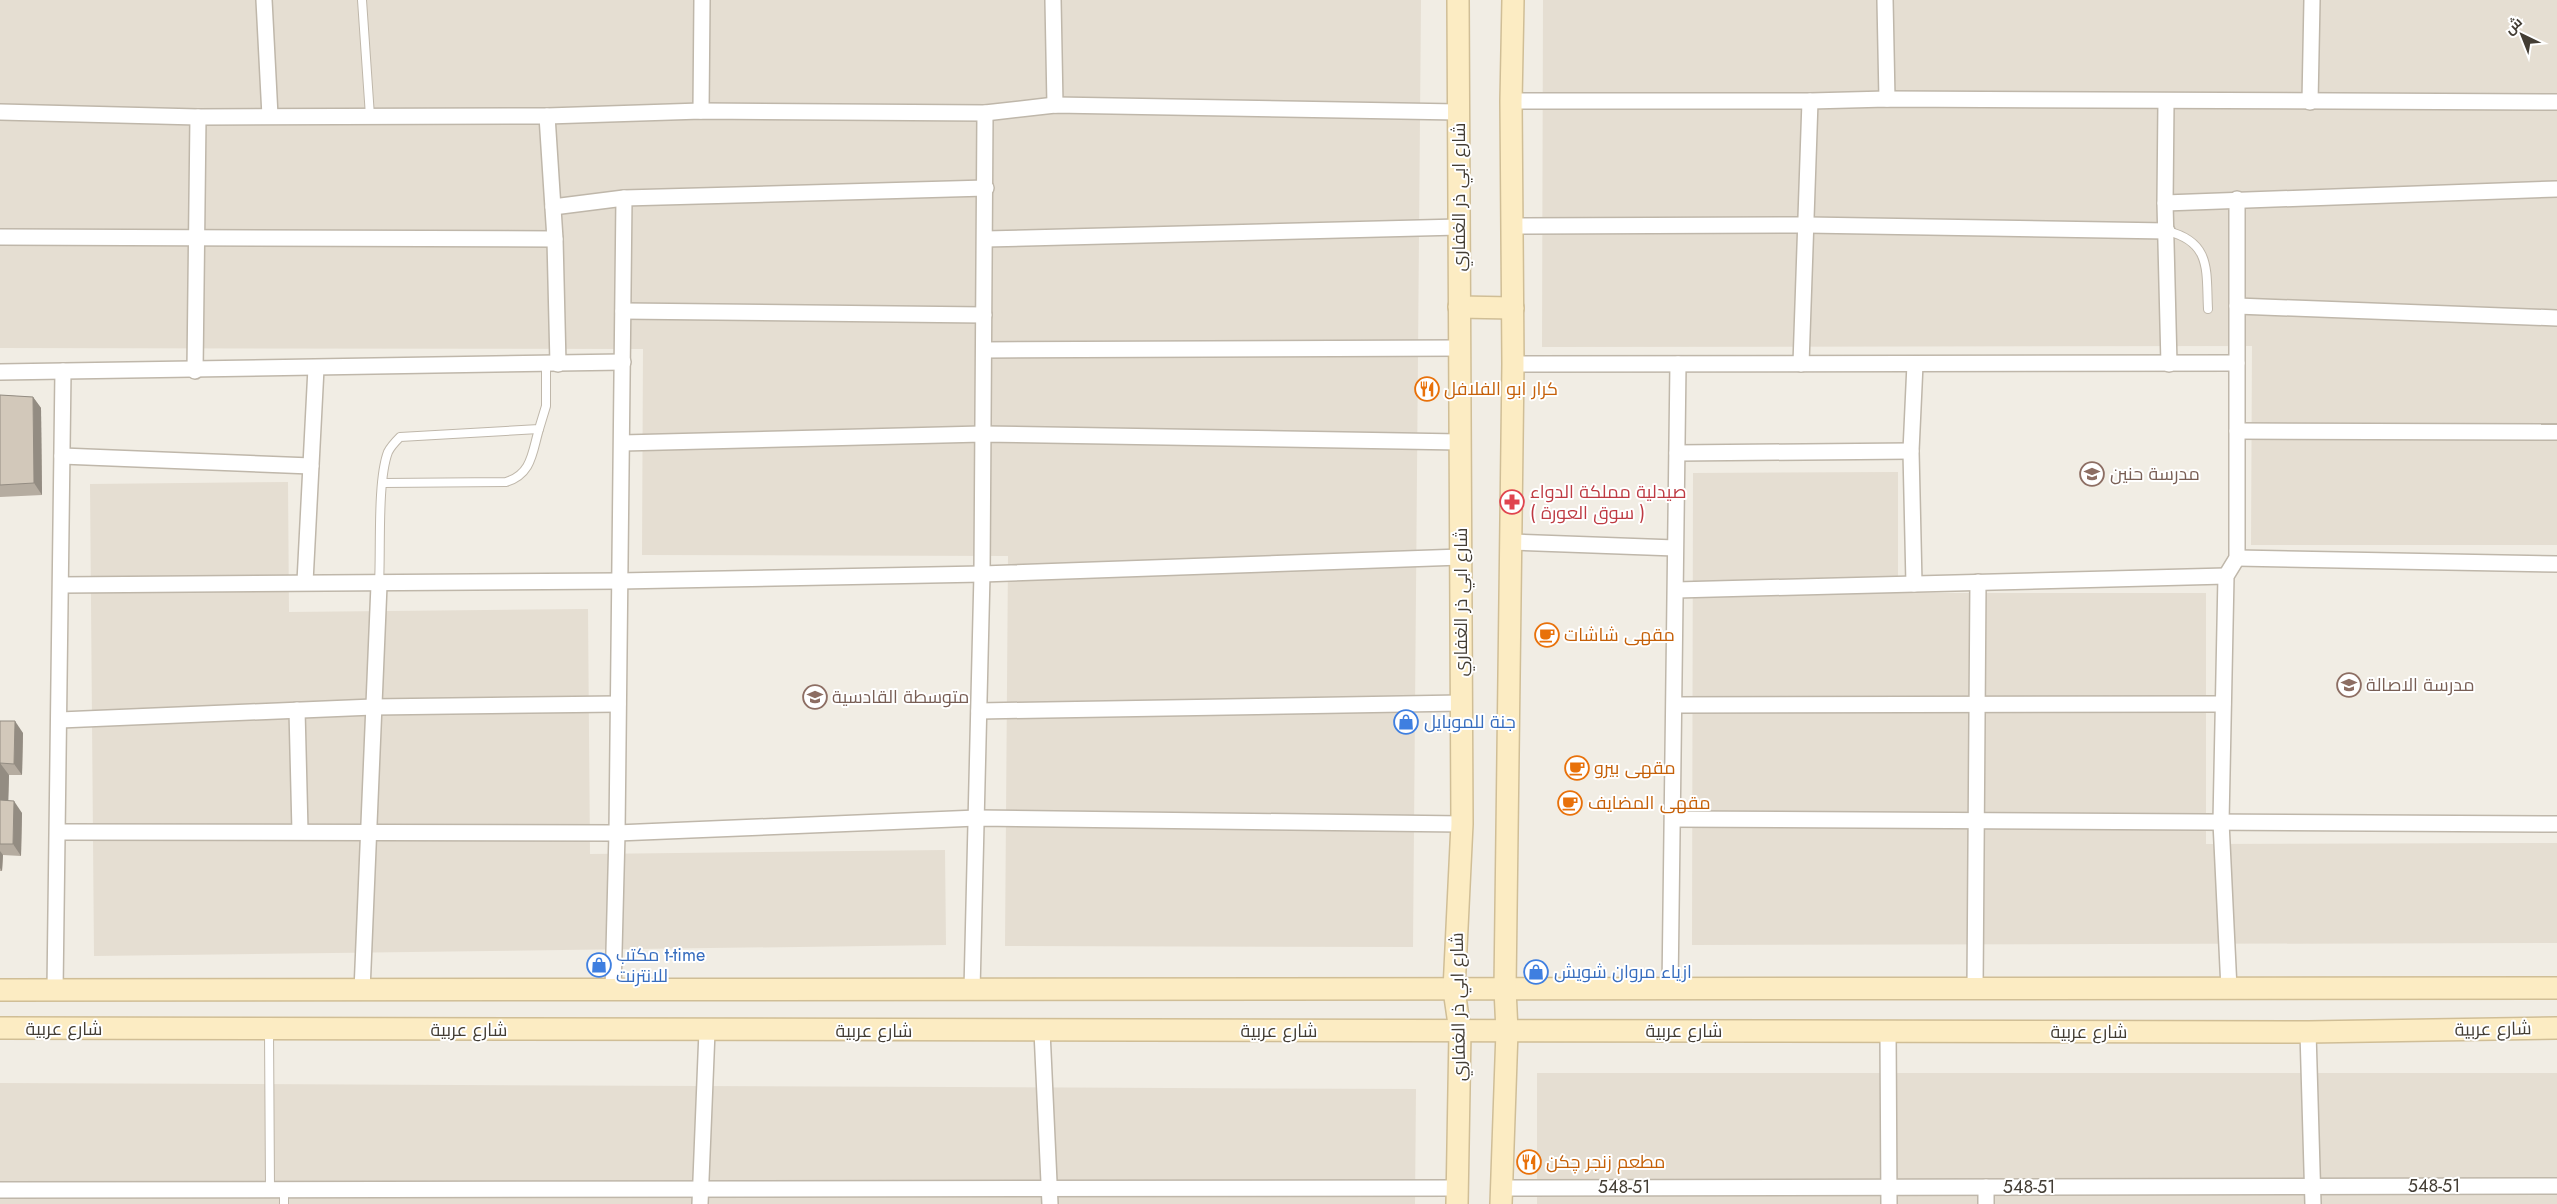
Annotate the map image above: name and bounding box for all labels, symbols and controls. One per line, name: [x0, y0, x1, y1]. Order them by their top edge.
north arrow: [2497, 10, 2547, 60]
text: ش: [2500, 12, 2527, 39]
street label: شارع ابي ذر الغفاري: [1446, 123, 1473, 271]
restaurant icon: كرار ابو الفلافل: [1414, 376, 1440, 402]
place label: كرار ابو الفلافل: [1444, 376, 1558, 402]
school or university icon: مدرسة حنين: [2079, 461, 2105, 487]
place label: مدرسة حنين: [2110, 461, 2200, 487]
place label: صيدلية مملكة الدواء ( سوق العورة ): [1530, 479, 1686, 526]
pharmacy icon: صيدلية مملكة الدواء ( سوق العورة ): [1499, 489, 1525, 515]
street label: شارع ابي ذر الغفاري: [1448, 528, 1475, 676]
cafe icon: مقهى شاشات: [1534, 622, 1560, 648]
place label: مقهى شاشات: [1564, 622, 1675, 648]
school or university icon: مدرسة الاصالة: [2336, 672, 2362, 698]
place label: مدرسة الاصالة: [2366, 672, 2474, 698]
school or university icon: متوسطة القادسية: [802, 684, 828, 710]
place label: متوسطة القادسية: [832, 684, 969, 710]
shop icon: جنة للموبايل: [1393, 709, 1419, 735]
place label: جنة للموبايل: [1424, 709, 1516, 735]
cafe icon: مقهى بيرو: [1564, 755, 1590, 781]
place label: مقهى بيرو: [1594, 755, 1676, 781]
cafe icon: مقهى المضايف: [1557, 790, 1583, 816]
place label: مقهى المضايف: [1588, 790, 1711, 816]
street label: شارع ابي ذر الغفاري: [1444, 932, 1473, 1082]
place label: مكتب t-time للانترنت: [616, 942, 705, 989]
shop icon: مكتب t-time للانترنت: [586, 952, 612, 978]
shop icon: ازياء مروان شويش: [1523, 959, 1549, 985]
place label: ازياء مروان شويش: [1554, 959, 1692, 985]
street label: شارع عربية: [2454, 1015, 2532, 1043]
street label: شارع عربية: [26, 1016, 102, 1042]
street label: شارع عربية: [431, 1017, 507, 1043]
street label: شارع عربية: [836, 1018, 912, 1044]
street label: شارع عربية: [1241, 1018, 1317, 1044]
street label: شارع عربية: [1646, 1018, 1722, 1044]
street label: شارع عربية: [2051, 1019, 2127, 1045]
restaurant icon: مطعم زنجر چكن: [1516, 1149, 1542, 1175]
place label: مطعم زنجر چكن: [1546, 1149, 1665, 1175]
street label: 548-51: [2408, 1173, 2460, 1199]
street label: 548-51: [1598, 1174, 1650, 1200]
street label: 548-51: [2003, 1174, 2055, 1200]

